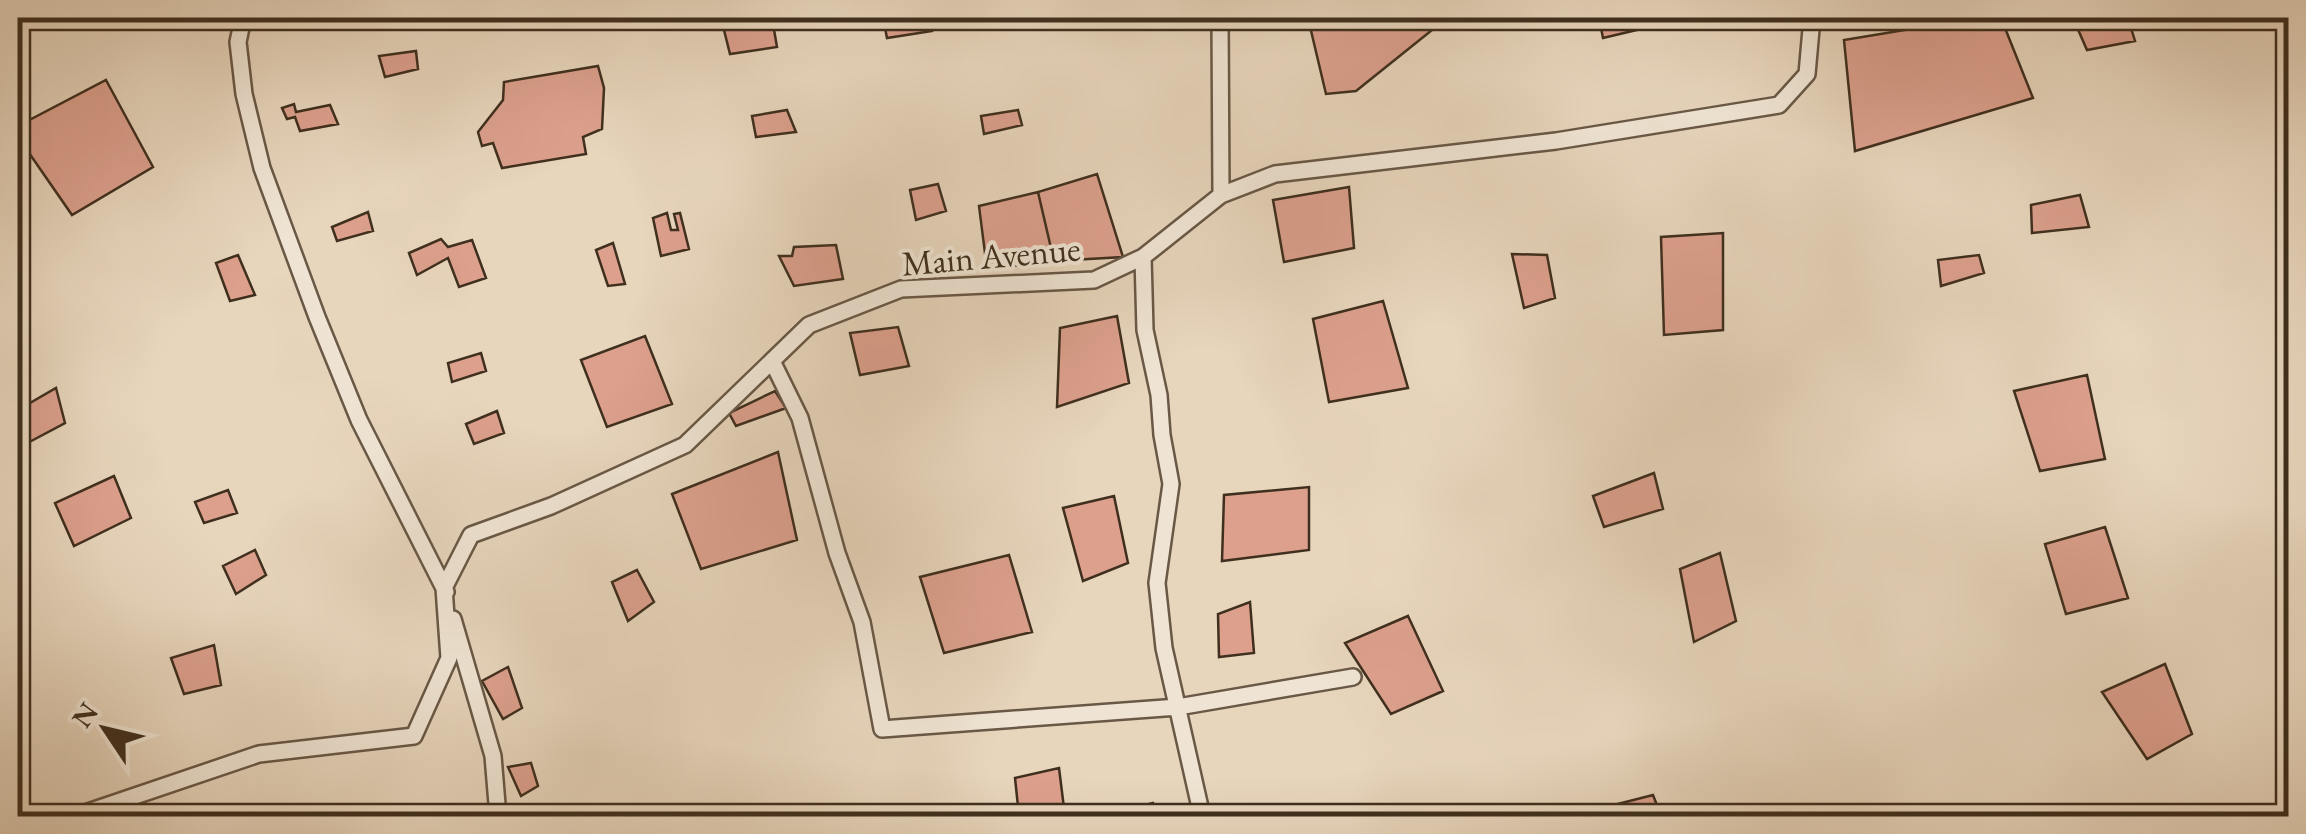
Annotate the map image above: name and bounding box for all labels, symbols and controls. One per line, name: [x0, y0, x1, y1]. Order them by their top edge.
street label: Main Avenue: [900, 225, 1082, 286]
north arrow: [55, 679, 155, 779]
text: N: [63, 695, 106, 734]

